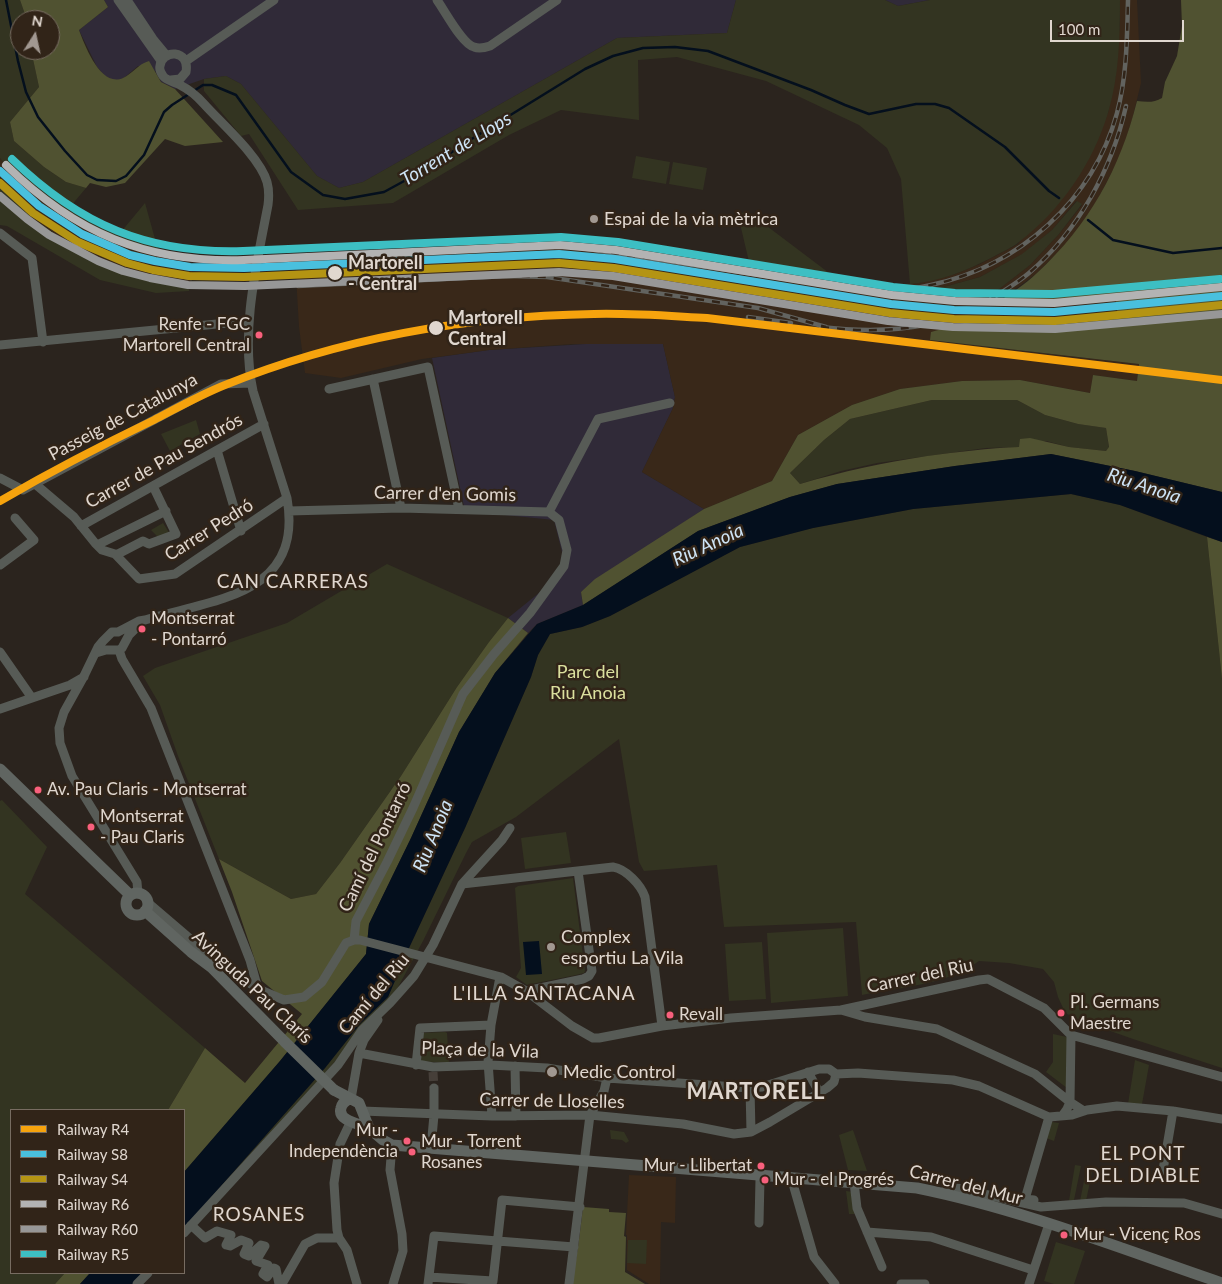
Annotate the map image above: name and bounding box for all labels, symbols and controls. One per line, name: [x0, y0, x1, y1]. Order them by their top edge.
north arrow: [10, 10, 60, 60]
scale bar: [1052, 10, 1186, 42]
text: N: [31, 11, 44, 30]
text: 100 m: [1058, 20, 1100, 38]
water label: Torrent de Llops: [396, 107, 516, 191]
place label: Espai de la via mètrica: [604, 208, 778, 230]
marker: Espai de la via mètrica: [588, 213, 600, 225]
place label: Martorell - Central: [348, 252, 423, 294]
marker: Martorell - Central: [326, 264, 344, 282]
place label: Martorell Central: [448, 307, 523, 350]
place label: Renfe - FGC Martorell Central: [123, 315, 250, 355]
marker: Martorell Central: [427, 319, 445, 337]
marker: Renfe - FGC Martorell Central: [254, 330, 264, 340]
street label: Passeig de Catalunya: [45, 369, 201, 465]
street label: Carrer de Pau Sendrós: [82, 409, 246, 513]
water label: Riu Anoia: [1104, 463, 1184, 509]
street label: Carrer d'en Gomis: [374, 482, 516, 506]
street label: Carrer Pedró: [161, 494, 257, 566]
water label: Riu Anoia: [669, 519, 747, 571]
district label: CAN CARRERAS: [215, 571, 371, 593]
place label: Montserrat - Pontarró: [151, 609, 235, 649]
marker: Montserrat - Pontarró: [137, 624, 147, 634]
park label: Parc del Riu Anoia: [550, 661, 626, 704]
street label: Camí del Pontarró: [334, 778, 416, 916]
place label: Av. Pau Claris - Montserrat: [47, 780, 247, 800]
marker: Av. Pau Claris - Montserrat: [33, 785, 43, 795]
water label: Riu Anoia: [408, 797, 458, 875]
place label: Montserrat - Pau Claris: [100, 807, 184, 847]
marker: Montserrat - Pau Claris: [86, 822, 96, 832]
street label: Avinguda Pau Clarís: [188, 926, 316, 1048]
place label: Complex esportiu La Vila: [561, 926, 683, 969]
marker: Complex esportiu La Vila: [545, 941, 557, 953]
street label: Camí del Riu: [334, 949, 414, 1039]
street label: Carrer del Riu: [865, 954, 975, 998]
district label: L'ILLA SANTACANA: [450, 983, 638, 1005]
place label: Pl. Germans Maestre: [1070, 993, 1159, 1033]
place label: Revall: [679, 1005, 723, 1025]
marker: Pl. Germans Maestre: [1056, 1008, 1066, 1018]
marker: Revall: [665, 1010, 675, 1020]
street label: Plaça de la Vila: [421, 1037, 539, 1063]
place label: Medic Control: [563, 1061, 676, 1083]
marker: Medic Control: [545, 1065, 559, 1079]
district label: MARTORELL: [685, 1079, 827, 1105]
street label: Carrer de Lloselles: [479, 1089, 625, 1113]
legend: [10, 1109, 185, 1274]
text: Railway R4: [57, 1120, 129, 1138]
place label: Mur - Independència: [289, 1121, 398, 1161]
place label: Mur - Torrent Rosanes: [421, 1132, 521, 1172]
marker: Mur - Independència: [402, 1136, 412, 1146]
district label: EL PONT DEL DIABLE: [1084, 1143, 1202, 1187]
text: Railway S8: [57, 1145, 128, 1163]
marker: Mur - Torrent Rosanes: [407, 1147, 417, 1157]
place label: Mur - Llibertat: [644, 1156, 752, 1176]
street label: Carrer del Mur: [907, 1160, 1025, 1210]
marker: Mur - Llibertat: [756, 1161, 766, 1171]
text: Railway S4: [57, 1170, 128, 1188]
place label: Mur - el Progrés: [774, 1170, 894, 1190]
marker: Mur - el Progrés: [760, 1175, 770, 1185]
text: Railway R6: [57, 1195, 129, 1213]
district label: ROSANES: [212, 1204, 306, 1226]
text: Railway R60: [57, 1220, 138, 1238]
place label: Mur - Vicenç Ros: [1073, 1225, 1201, 1245]
marker: Mur - Vicenç Ros: [1059, 1230, 1069, 1240]
text: Railway R5: [57, 1245, 129, 1263]

